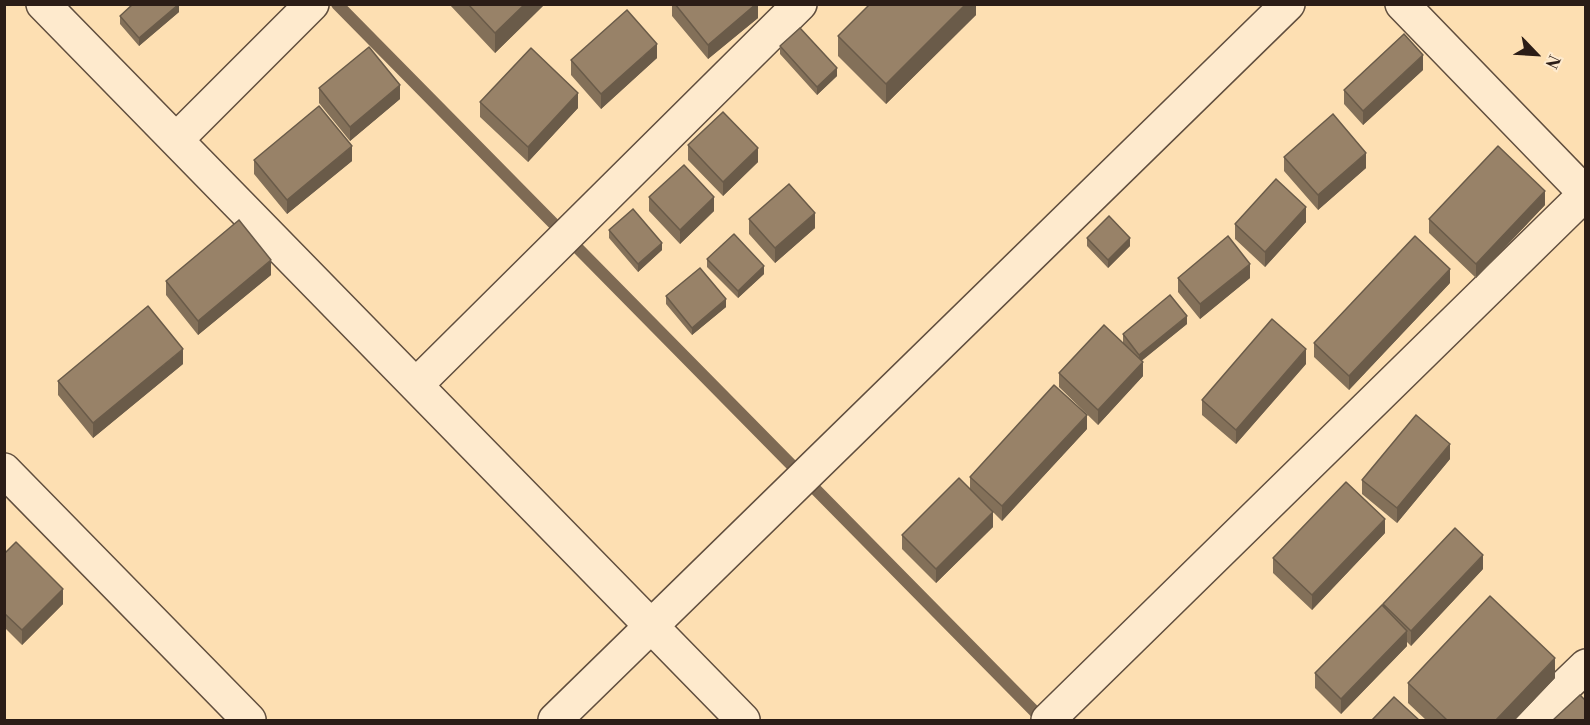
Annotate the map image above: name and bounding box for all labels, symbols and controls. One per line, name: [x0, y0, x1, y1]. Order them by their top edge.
north arrow: [1506, 24, 1566, 84]
text: N: [1541, 52, 1564, 72]

